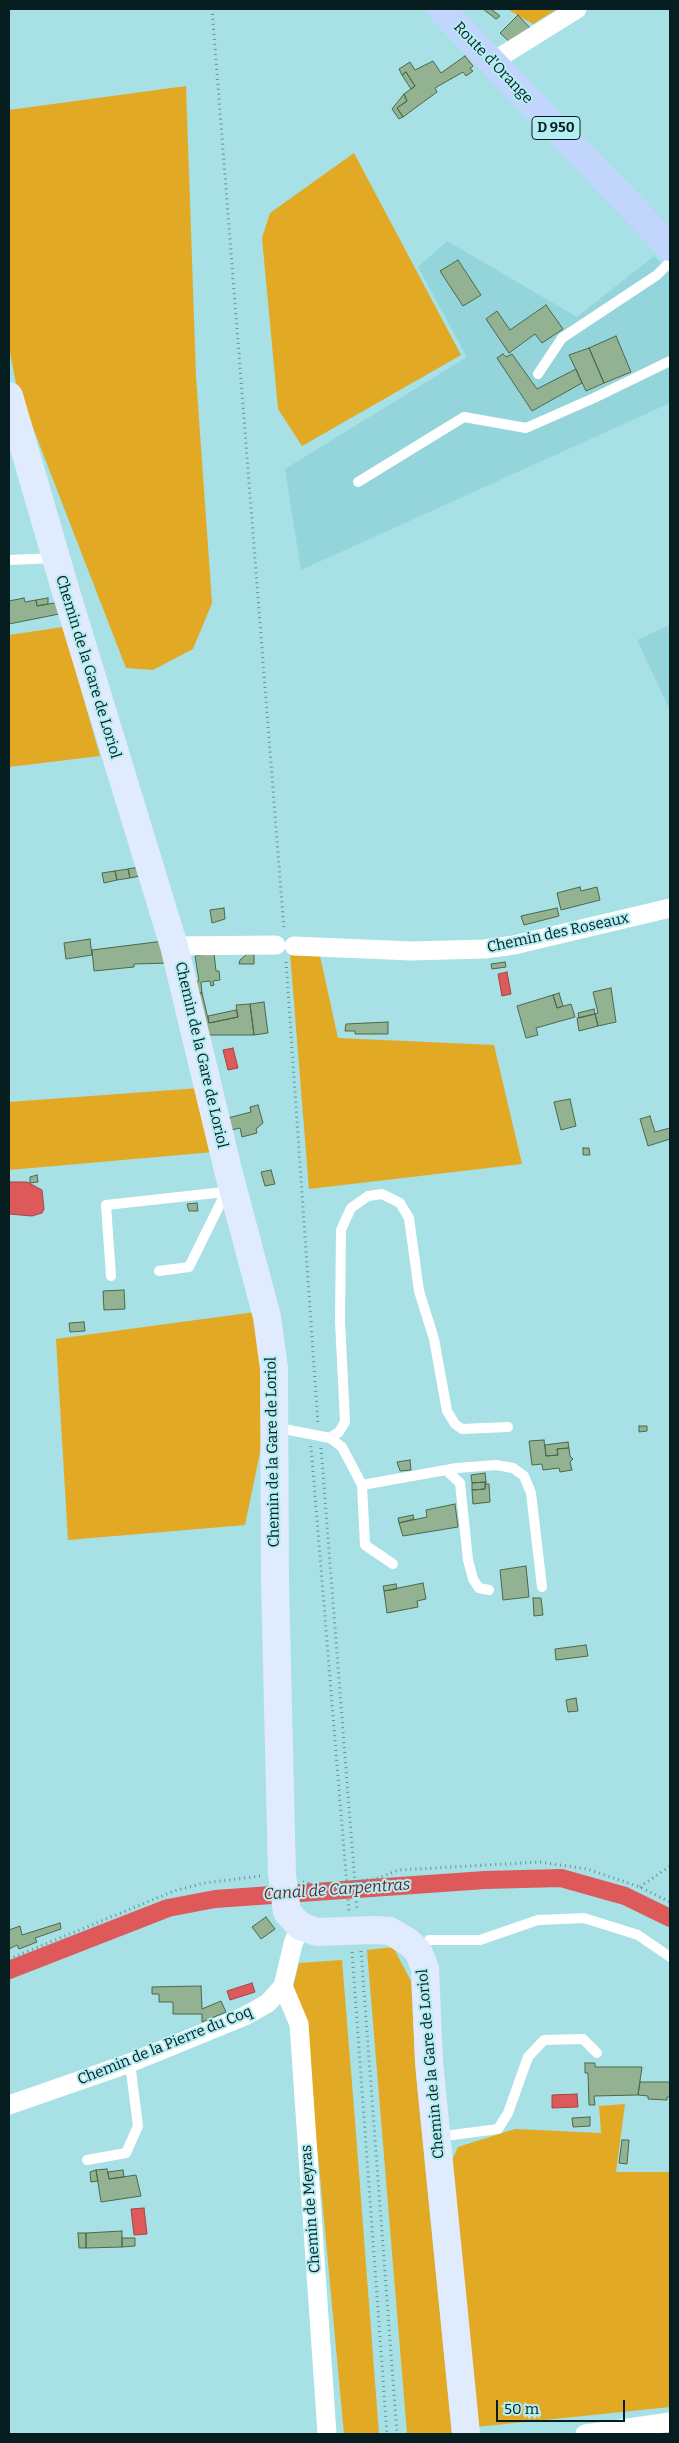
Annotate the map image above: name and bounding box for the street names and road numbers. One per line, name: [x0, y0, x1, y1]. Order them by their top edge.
street label: Route d'Orange: [449, 18, 537, 108]
road number: D 950: [532, 116, 580, 140]
street label: Chemin de la Gare de Loriol: [52, 573, 124, 761]
street label: Chemin des Roseaux: [485, 909, 631, 957]
street label: Chemin de la Gare de Loriol: [171, 960, 231, 1150]
street label: Chemin de la Gare de Loriol: [262, 1357, 284, 1547]
street label: Chemin de la Gare de Loriol: [414, 1968, 448, 2160]
street label: Chemin de la Pierre du Coq: [75, 2003, 255, 2089]
street label: Chemin de Meyras: [298, 2144, 324, 2274]

